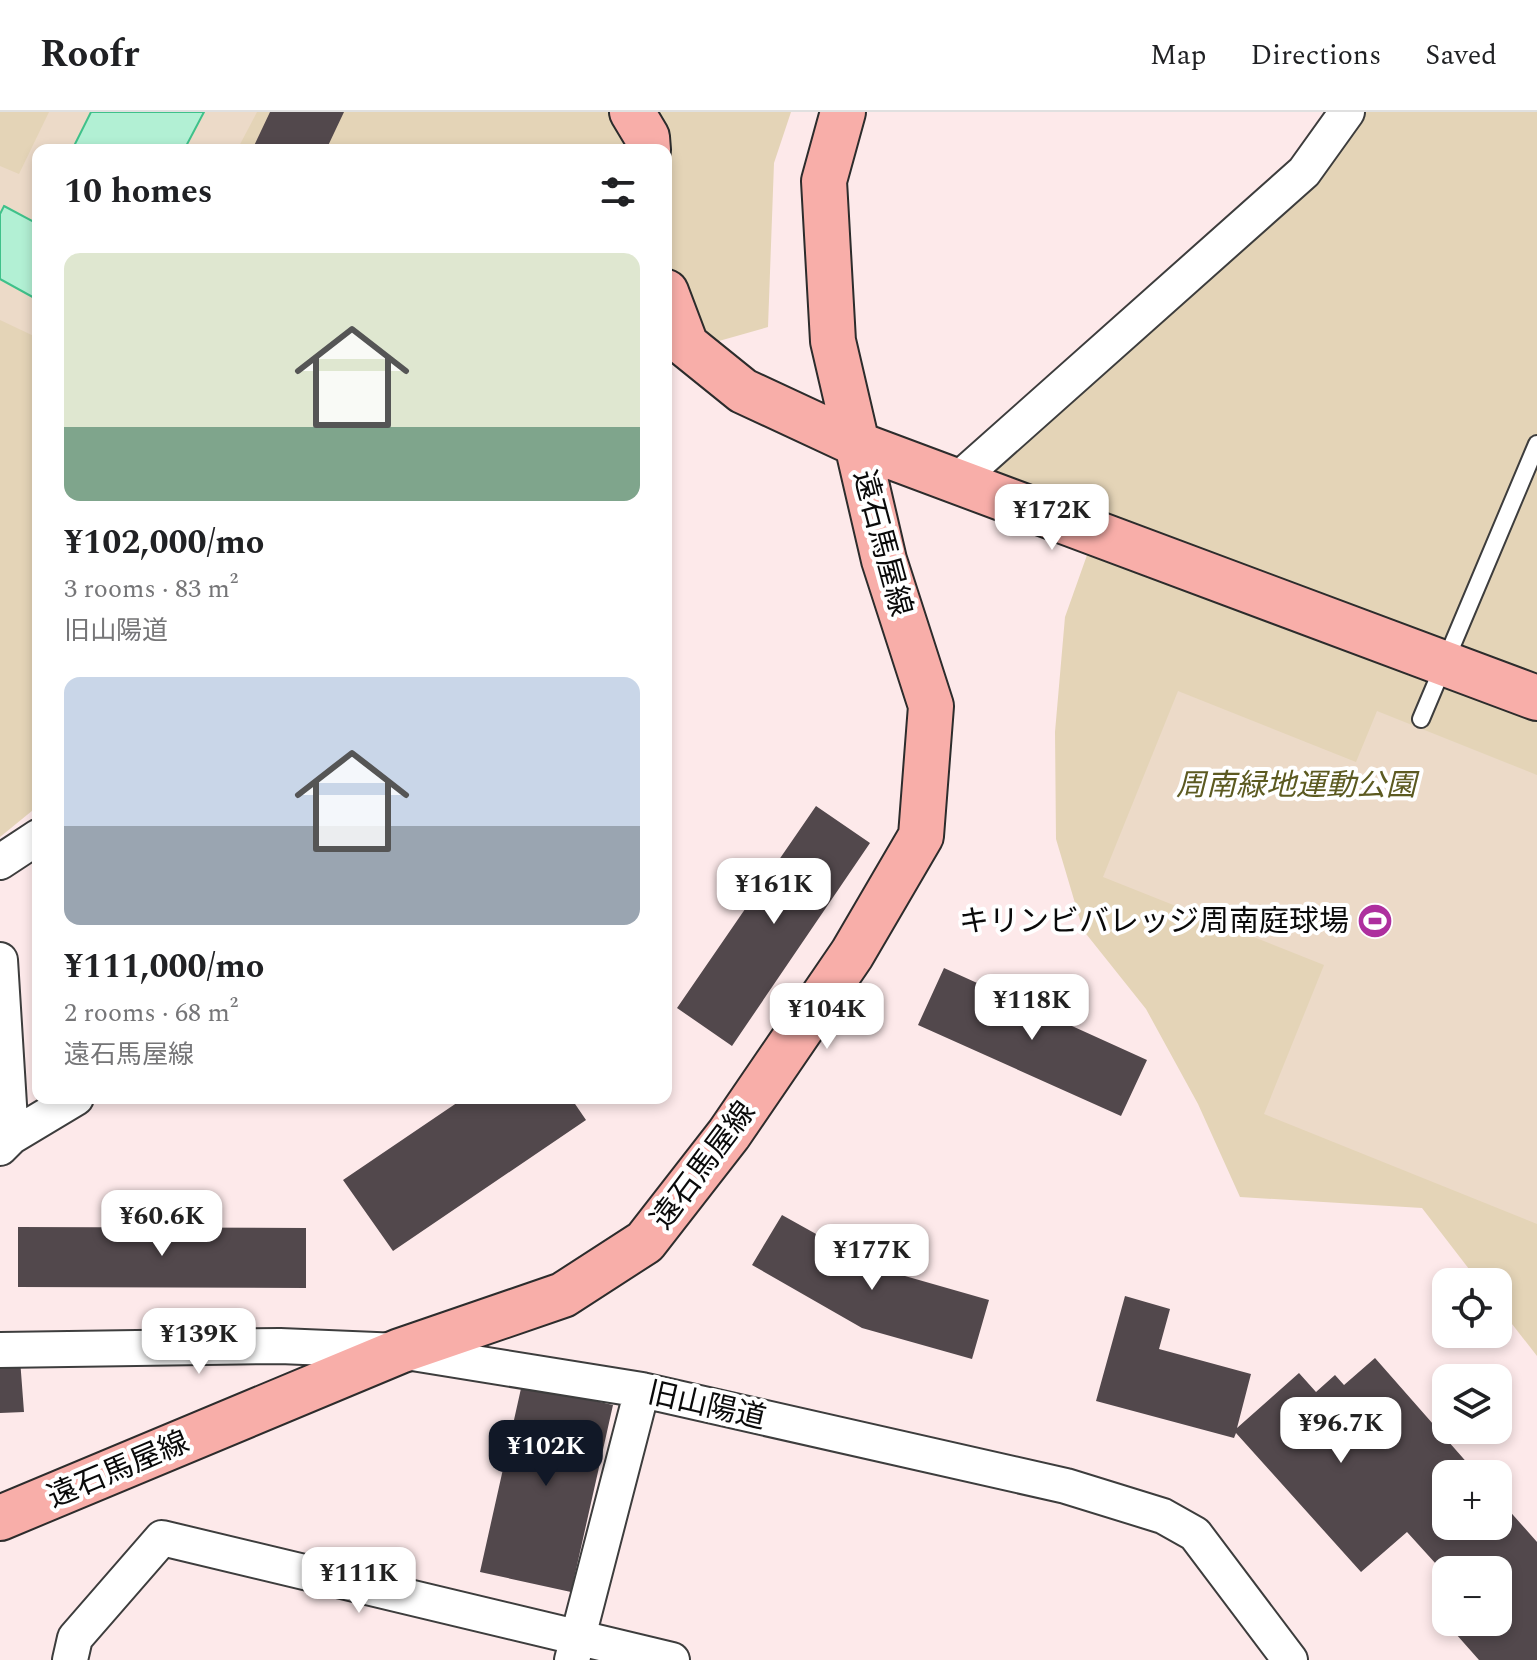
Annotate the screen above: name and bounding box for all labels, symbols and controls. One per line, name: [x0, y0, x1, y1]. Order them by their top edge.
text: Roofr: [40, 26, 140, 84]
text: Map: [1150, 34, 1207, 77]
text: Directions: [1251, 34, 1381, 77]
text: Saved: [1425, 34, 1497, 77]
text: 10 homes: [64, 166, 213, 218]
icon: filters: [596, 170, 640, 214]
icon: home: [280, 305, 424, 449]
street label: 遠石馬屋線: [840, 465, 924, 622]
pin: ¥172K: [996, 484, 1108, 552]
text: ¥172K: [1013, 490, 1091, 530]
text: ¥102,000/mo: [64, 517, 264, 569]
text: 3 rooms · 83 m²: [64, 569, 238, 609]
text: 旧山陽道: [64, 611, 168, 651]
icon: home: [280, 729, 424, 873]
park label: 周南緑地運動公園: [1176, 763, 1420, 809]
pin: ¥161K: [718, 858, 830, 926]
text: ¥161K: [735, 864, 813, 904]
place label: キリンビバレッジ周南庭球場: [959, 899, 1349, 945]
sports icon: キリンビバレッジ周南庭球場: [1356, 902, 1394, 940]
text: ¥111,000/mo: [64, 941, 264, 993]
pin: ¥118K: [976, 974, 1088, 1042]
text: ¥118K: [993, 980, 1071, 1020]
pin: ¥104K: [771, 983, 883, 1051]
text: ¥104K: [788, 989, 866, 1029]
text: 2 rooms · 68 m²: [64, 993, 238, 1033]
text: 遠石馬屋線: [64, 1035, 194, 1075]
street label: 遠石馬屋線: [640, 1092, 767, 1239]
pin: ¥60.6K: [97, 1190, 227, 1258]
text: ¥60.6K: [119, 1196, 205, 1236]
pin: ¥177K: [816, 1224, 928, 1292]
text: ¥177K: [833, 1230, 911, 1270]
map controls: [1432, 1268, 1512, 1636]
button: locate: [1432, 1268, 1512, 1348]
pin: ¥139K: [143, 1308, 255, 1376]
text: ¥139K: [160, 1314, 238, 1354]
button: layers: [1432, 1364, 1512, 1444]
street label: 旧山陽道: [643, 1370, 770, 1442]
pin: ¥96.7K: [1276, 1397, 1406, 1465]
text: ¥96.7K: [1298, 1403, 1384, 1443]
street label: 遠石馬屋線: [40, 1419, 196, 1520]
pin: ¥102K: [490, 1420, 602, 1488]
text: ¥102K: [507, 1426, 585, 1466]
button: +: [1432, 1460, 1512, 1540]
pin: ¥111K: [303, 1547, 415, 1615]
text: ¥111K: [320, 1553, 398, 1593]
button: −: [1432, 1556, 1512, 1636]

